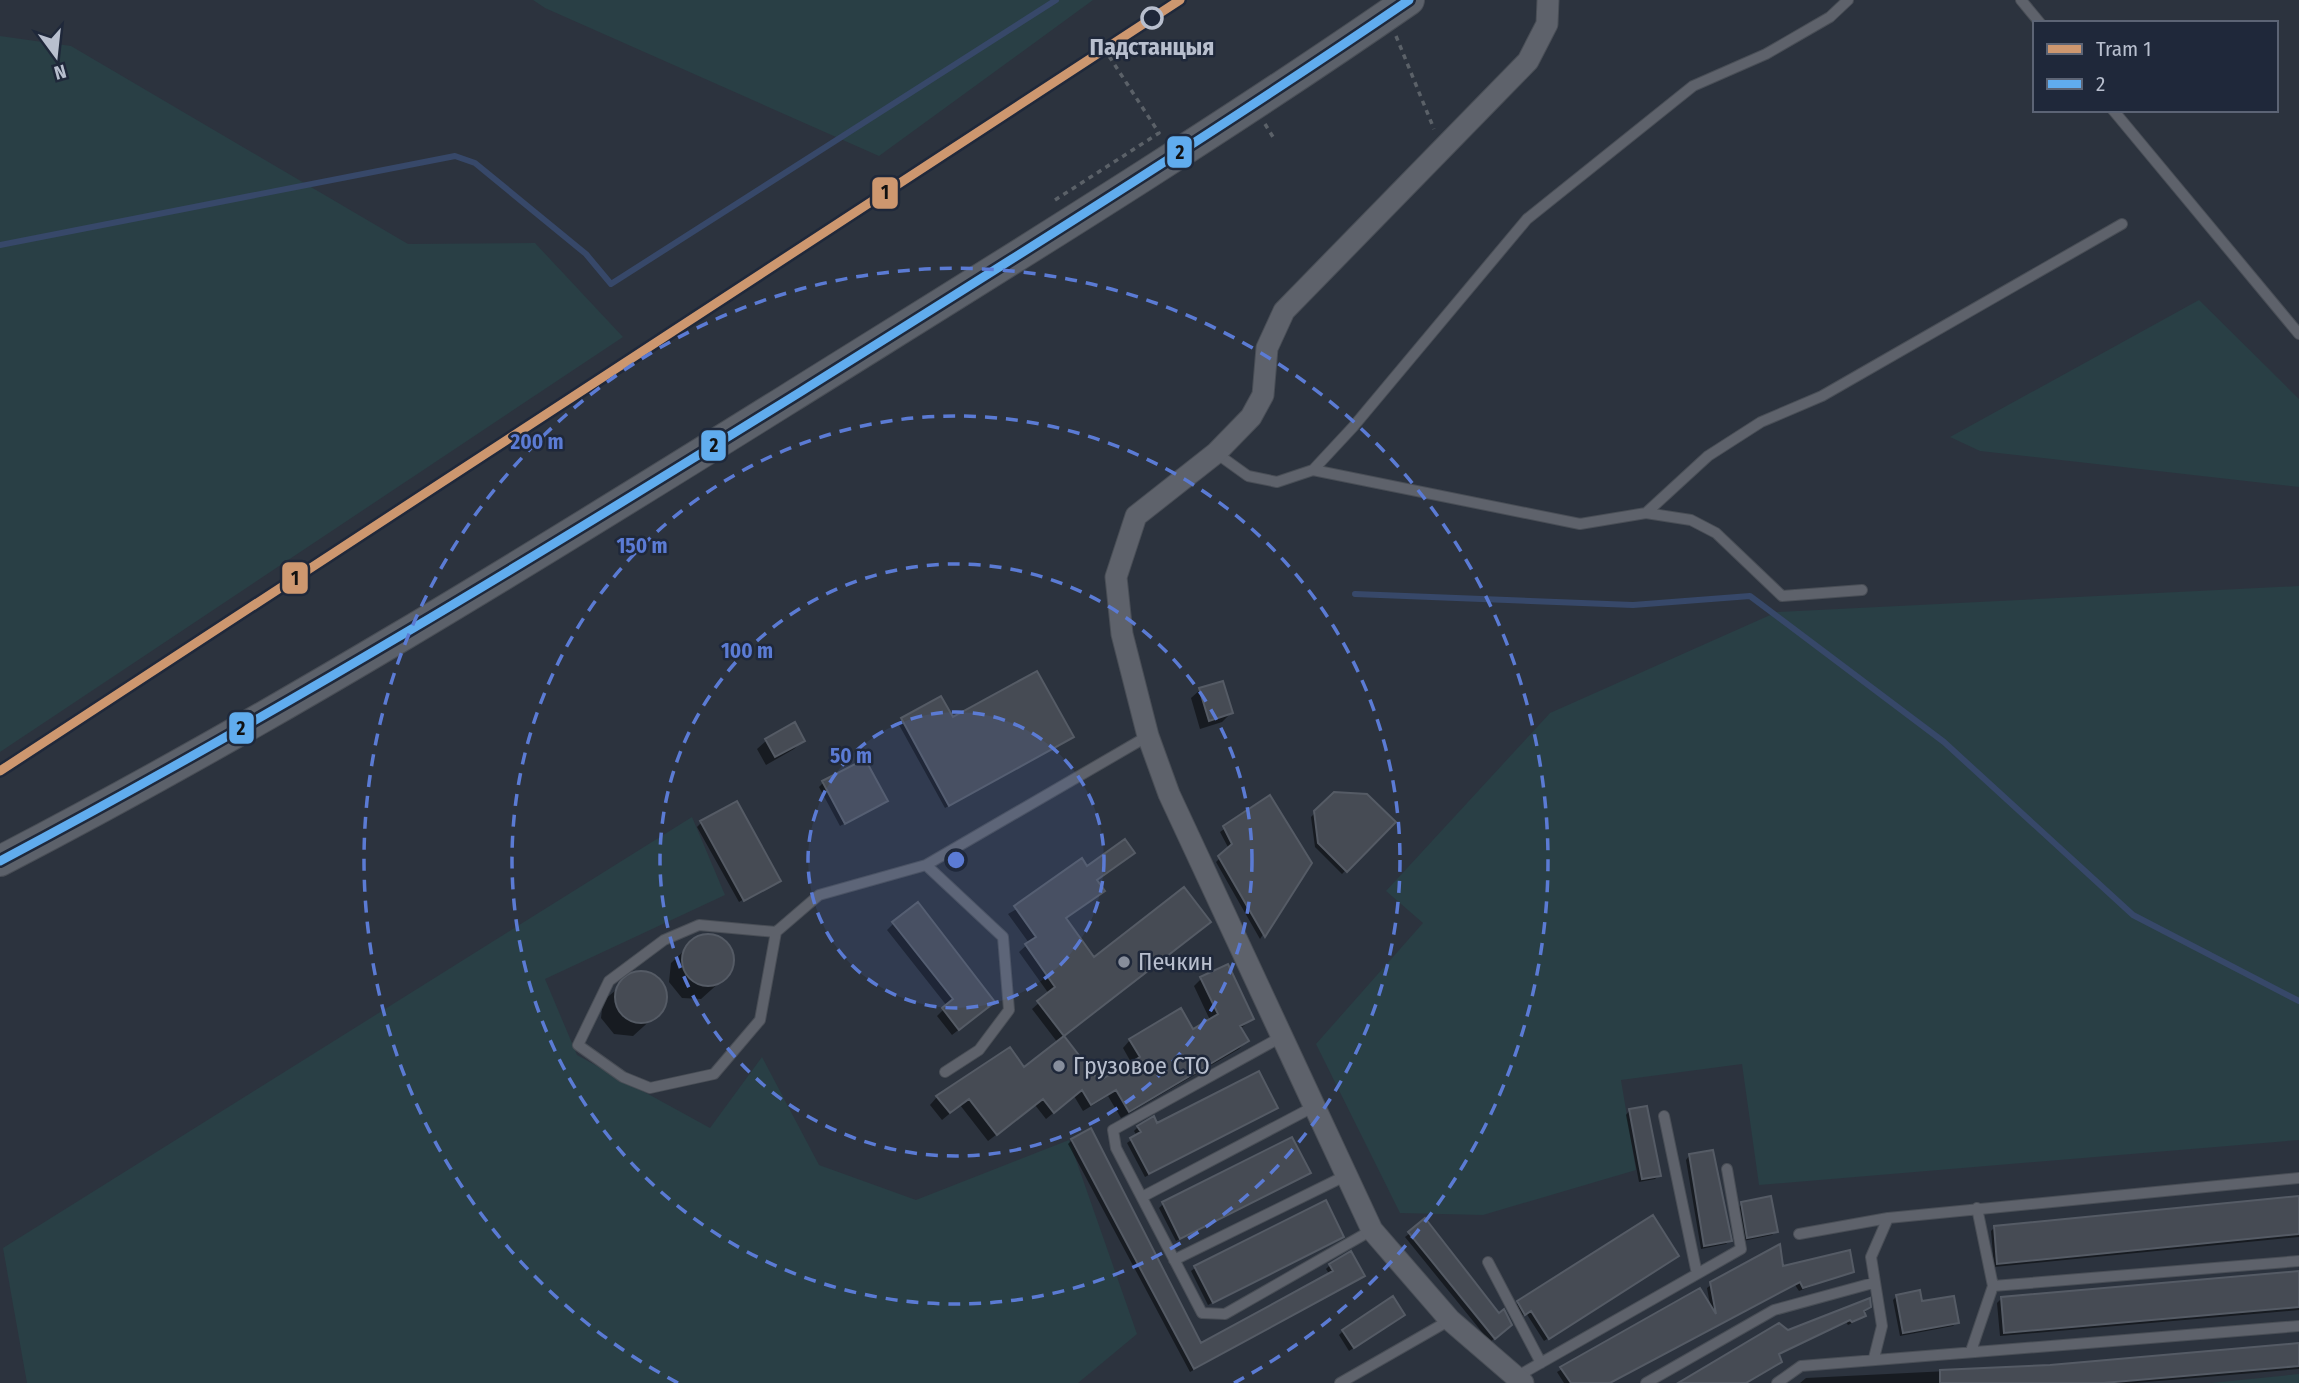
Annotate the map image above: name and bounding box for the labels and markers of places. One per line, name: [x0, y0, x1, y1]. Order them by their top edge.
marker: Падстанцыя: [1141, 7, 1163, 29]
place label: Падстанцыя: [1090, 33, 1214, 61]
centre of rings: [944, 848, 968, 872]
place label: Печкин: [1138, 948, 1213, 976]
marker: Печкин: [1116, 954, 1132, 970]
place label: Грузовое СТО: [1073, 1052, 1210, 1080]
marker: Грузовое СТО: [1051, 1058, 1067, 1074]

